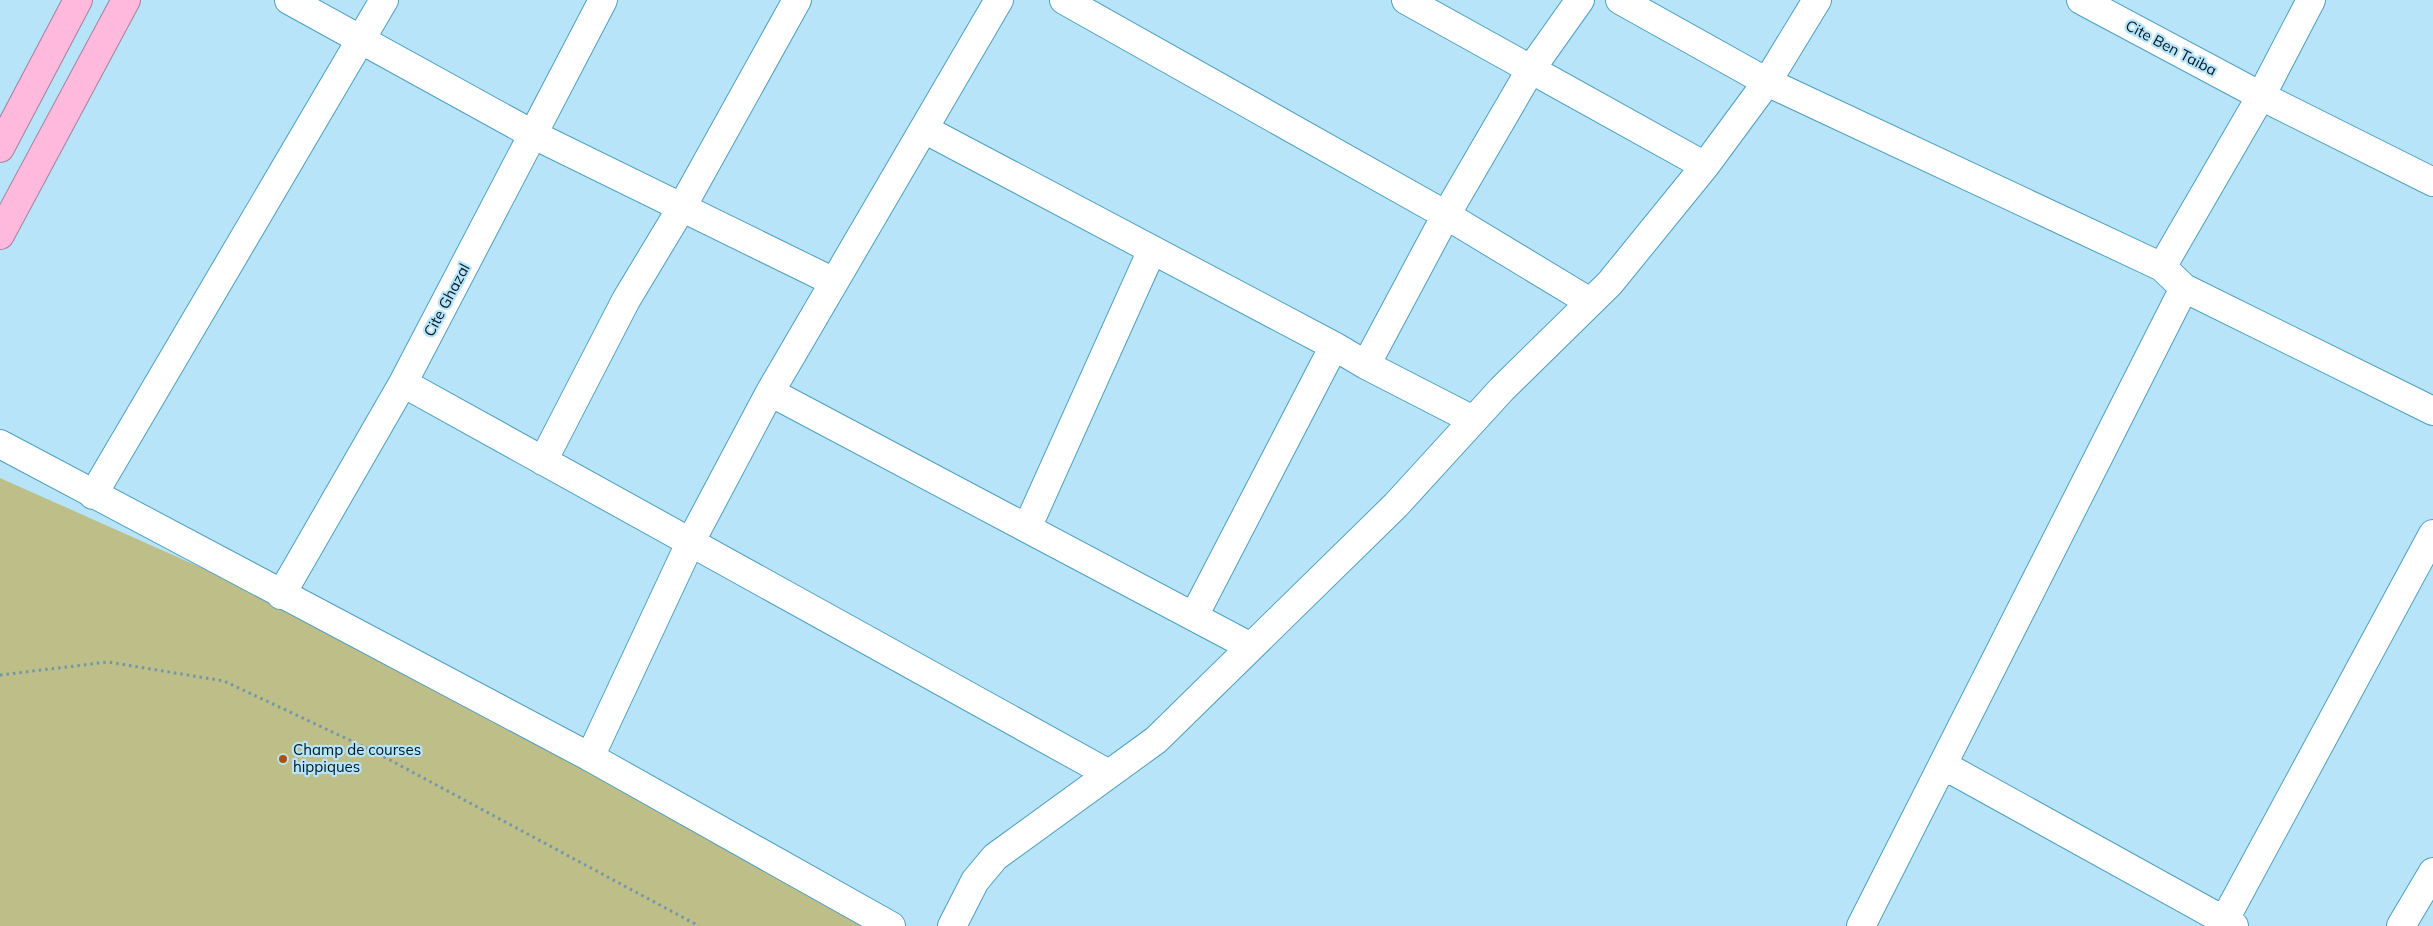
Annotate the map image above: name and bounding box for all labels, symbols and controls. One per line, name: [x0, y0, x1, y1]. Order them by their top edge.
street label: Cite Ben Taiba: [2122, 16, 2220, 80]
street label: Cite Ghazal: [419, 260, 474, 340]
place label: Champ de courses hippiques: [293, 740, 421, 776]
marker: Champ de courses hippiques: [277, 753, 289, 765]

